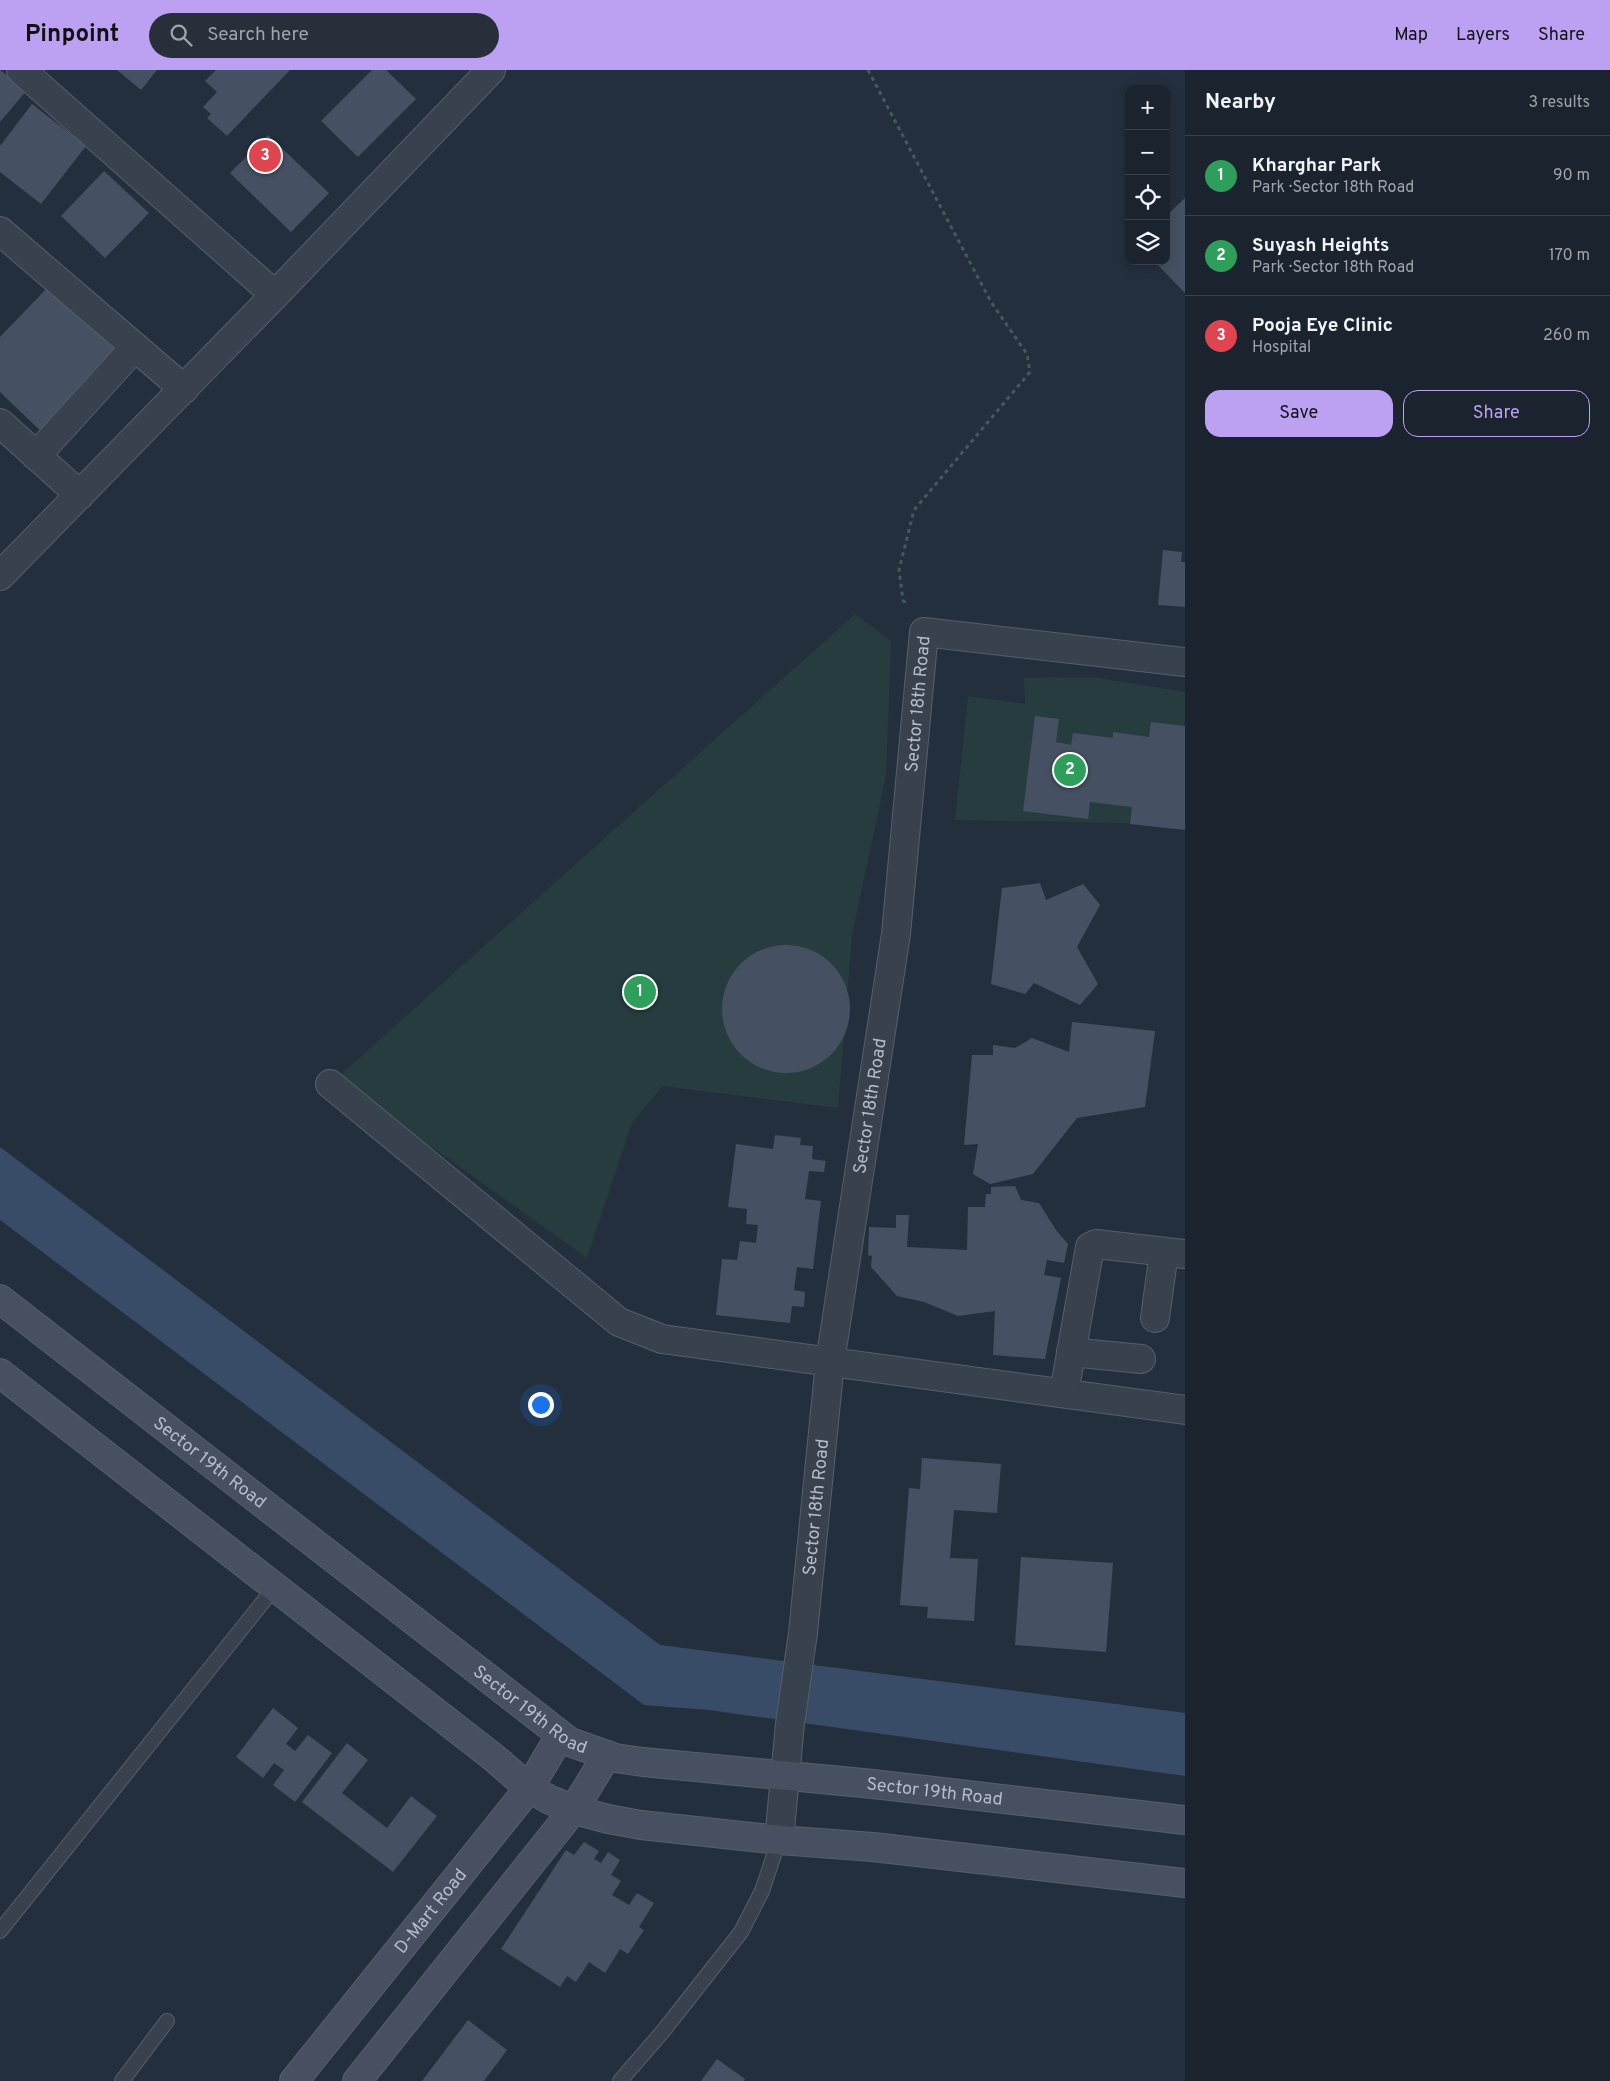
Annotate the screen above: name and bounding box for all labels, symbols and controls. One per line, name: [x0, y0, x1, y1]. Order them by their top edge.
search box: [149, 13, 499, 58]
text: Pinpoint: [25, 20, 119, 50]
icon: search: [167, 21, 195, 49]
text: Search here: [207, 23, 309, 47]
text: Map: [1394, 24, 1428, 47]
text: Layers: [1456, 24, 1510, 47]
text: Share: [1538, 24, 1585, 47]
map controls: [1125, 85, 1170, 265]
button: +: [1125, 85, 1170, 130]
text: Nearby: [1205, 89, 1276, 116]
text: 3 results: [1528, 93, 1590, 113]
button: −: [1125, 130, 1170, 175]
pin: 3: [249, 137, 281, 175]
text: Kharghar Park: [1252, 154, 1381, 178]
text: 1: [1218, 166, 1224, 186]
text: 90 m: [1553, 166, 1590, 186]
button: locate: [1125, 175, 1170, 220]
text: Park · Sector 18th Road: [1252, 178, 1414, 198]
button: layers: [1125, 220, 1170, 265]
text: Suyash Heights: [1252, 234, 1389, 258]
text: 2: [1216, 246, 1226, 266]
text: 170 m: [1549, 246, 1590, 266]
text: Park · Sector 18th Road: [1252, 258, 1414, 278]
text: Pooja Eye Clinic: [1252, 314, 1393, 338]
text: 3: [1216, 326, 1226, 346]
text: 260 m: [1543, 326, 1590, 346]
text: Hospital: [1252, 338, 1311, 358]
button: Save: [1205, 390, 1393, 437]
button: Share: [1403, 390, 1590, 437]
street label: Sector 18th Road: [901, 635, 937, 773]
pin: 2: [1054, 751, 1086, 789]
pin: 1: [624, 973, 656, 1011]
street label: Sector 18th Road: [849, 1037, 893, 1176]
your location: [528, 1392, 554, 1418]
street label: Sector 19th Road: [148, 1412, 270, 1515]
street label: Sector 18th Road: [799, 1438, 835, 1577]
street label: Sector 19th Road: [468, 1661, 590, 1760]
street label: Sector 19th Road: [865, 1773, 1004, 1812]
street label: D-Mart Road: [390, 1865, 473, 1959]

